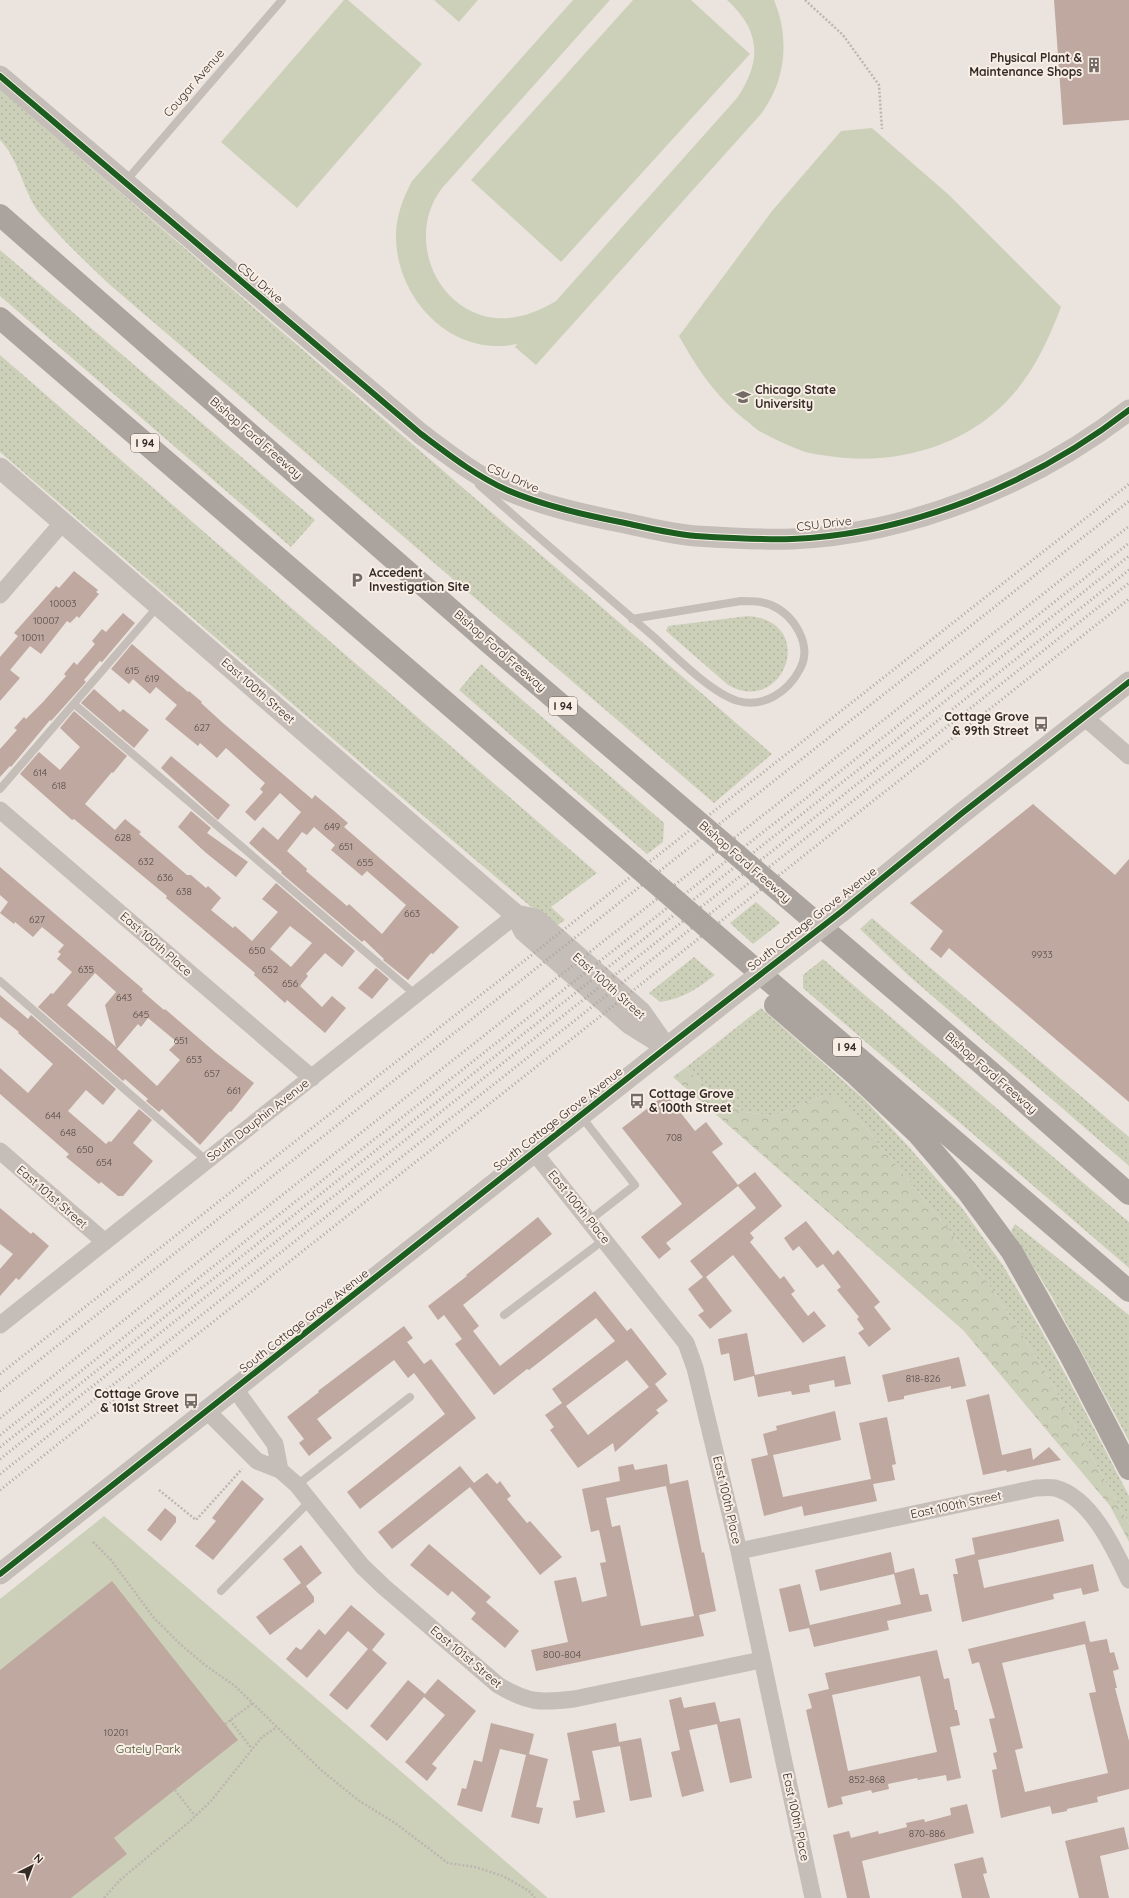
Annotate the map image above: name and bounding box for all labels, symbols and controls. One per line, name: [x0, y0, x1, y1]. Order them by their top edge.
street label: Cougar Avenue: [160, 45, 227, 120]
place label: Physical Plant & Maintenance Shops: [969, 50, 1082, 79]
building icon: Physical Plant & Maintenance Shops: [1085, 56, 1103, 74]
street label: CSU Drive: [234, 259, 286, 306]
place label: Chicago State University: [755, 382, 836, 411]
school or university icon: Chicago State University: [734, 388, 752, 406]
street label: Bishop Ford Freeway: [207, 394, 305, 482]
road number: I 94: [131, 434, 159, 452]
street label: CSU Drive: [485, 459, 542, 496]
street label: CSU Drive: [796, 513, 853, 534]
place label: Accedent Investigation Site: [369, 565, 469, 594]
parking icon: Accedent Investigation Site: [348, 571, 366, 589]
house number: 10003: [50, 597, 76, 610]
street label: Bishop Ford Freeway: [451, 607, 549, 695]
house number: 10007: [33, 614, 59, 627]
house number: 10011: [22, 631, 45, 644]
street label: East 100th Street: [218, 655, 298, 727]
house number: 615: [125, 664, 139, 677]
house number: 619: [145, 672, 160, 685]
road number: I 94: [549, 697, 577, 715]
place label: Cottage Grove & 99th Street: [944, 709, 1029, 738]
bus stop icon: Cottage Grove & 99th Street: [1032, 715, 1050, 733]
house number: 627: [194, 721, 210, 734]
house number: 614: [33, 766, 47, 779]
house number: 618: [52, 779, 66, 792]
street label: Bishop Ford Freeway: [696, 818, 794, 906]
house number: 649: [324, 820, 341, 833]
house number: 628: [115, 831, 131, 844]
house number: 651: [339, 840, 353, 853]
house number: 632: [138, 855, 155, 868]
house number: 655: [357, 856, 373, 869]
street label: South Cottage Grove Avenue: [744, 863, 880, 974]
house number: 636: [157, 871, 174, 884]
house number: 638: [176, 885, 192, 898]
house number: 663: [404, 907, 420, 920]
street label: East 100th Place: [117, 908, 195, 979]
house number: 627: [29, 913, 45, 926]
house number: 650: [249, 944, 265, 957]
house number: 9933: [1031, 948, 1053, 961]
street label: East 100th Street: [570, 949, 649, 1022]
house number: 635: [78, 963, 94, 976]
house number: 652: [262, 963, 279, 976]
house number: 656: [282, 977, 299, 990]
house number: 643: [116, 991, 132, 1004]
house number: 645: [133, 1008, 149, 1021]
street label: Bishop Ford Freeway: [942, 1029, 1040, 1117]
house number: 651: [174, 1034, 188, 1047]
road number: I 94: [833, 1038, 861, 1056]
house number: 653: [186, 1053, 202, 1066]
street label: South Cottage Grove Avenue: [490, 1063, 626, 1174]
house number: 657: [204, 1067, 220, 1080]
street label: South Dauphin Avenue: [204, 1075, 312, 1164]
house number: 661: [227, 1084, 241, 1097]
place label: Cottage Grove & 100th Street: [649, 1086, 734, 1115]
bus stop icon: Cottage Grove & 100th Street: [628, 1092, 646, 1110]
house number: 644: [45, 1109, 61, 1122]
house number: 648: [60, 1126, 76, 1139]
house number: 708: [666, 1131, 682, 1144]
house number: 650: [77, 1143, 93, 1156]
house number: 654: [96, 1156, 112, 1169]
street label: East 101st Street: [14, 1162, 91, 1231]
street label: East 100th Place: [545, 1167, 614, 1247]
street label: South Cottage Grove Avenue: [236, 1265, 372, 1376]
house number: 818-826: [906, 1372, 941, 1385]
place label: Cottage Grove & 101st Street: [94, 1386, 179, 1415]
bus stop icon: Cottage Grove & 101st Street: [182, 1392, 200, 1410]
street label: East 100th Place: [710, 1454, 745, 1546]
street label: East 100th Street: [909, 1488, 1003, 1521]
street label: East 101st Street: [427, 1622, 505, 1691]
house number: 800-804: [543, 1648, 581, 1661]
house number: 10201: [104, 1726, 128, 1739]
park label: Gately Park: [116, 1741, 180, 1756]
street label: East 100th Place: [780, 1771, 813, 1863]
house number: 852-868: [849, 1773, 885, 1786]
house number: 870-886: [909, 1827, 946, 1840]
north arrow: [12, 1846, 52, 1886]
text: N: [31, 1851, 46, 1866]

